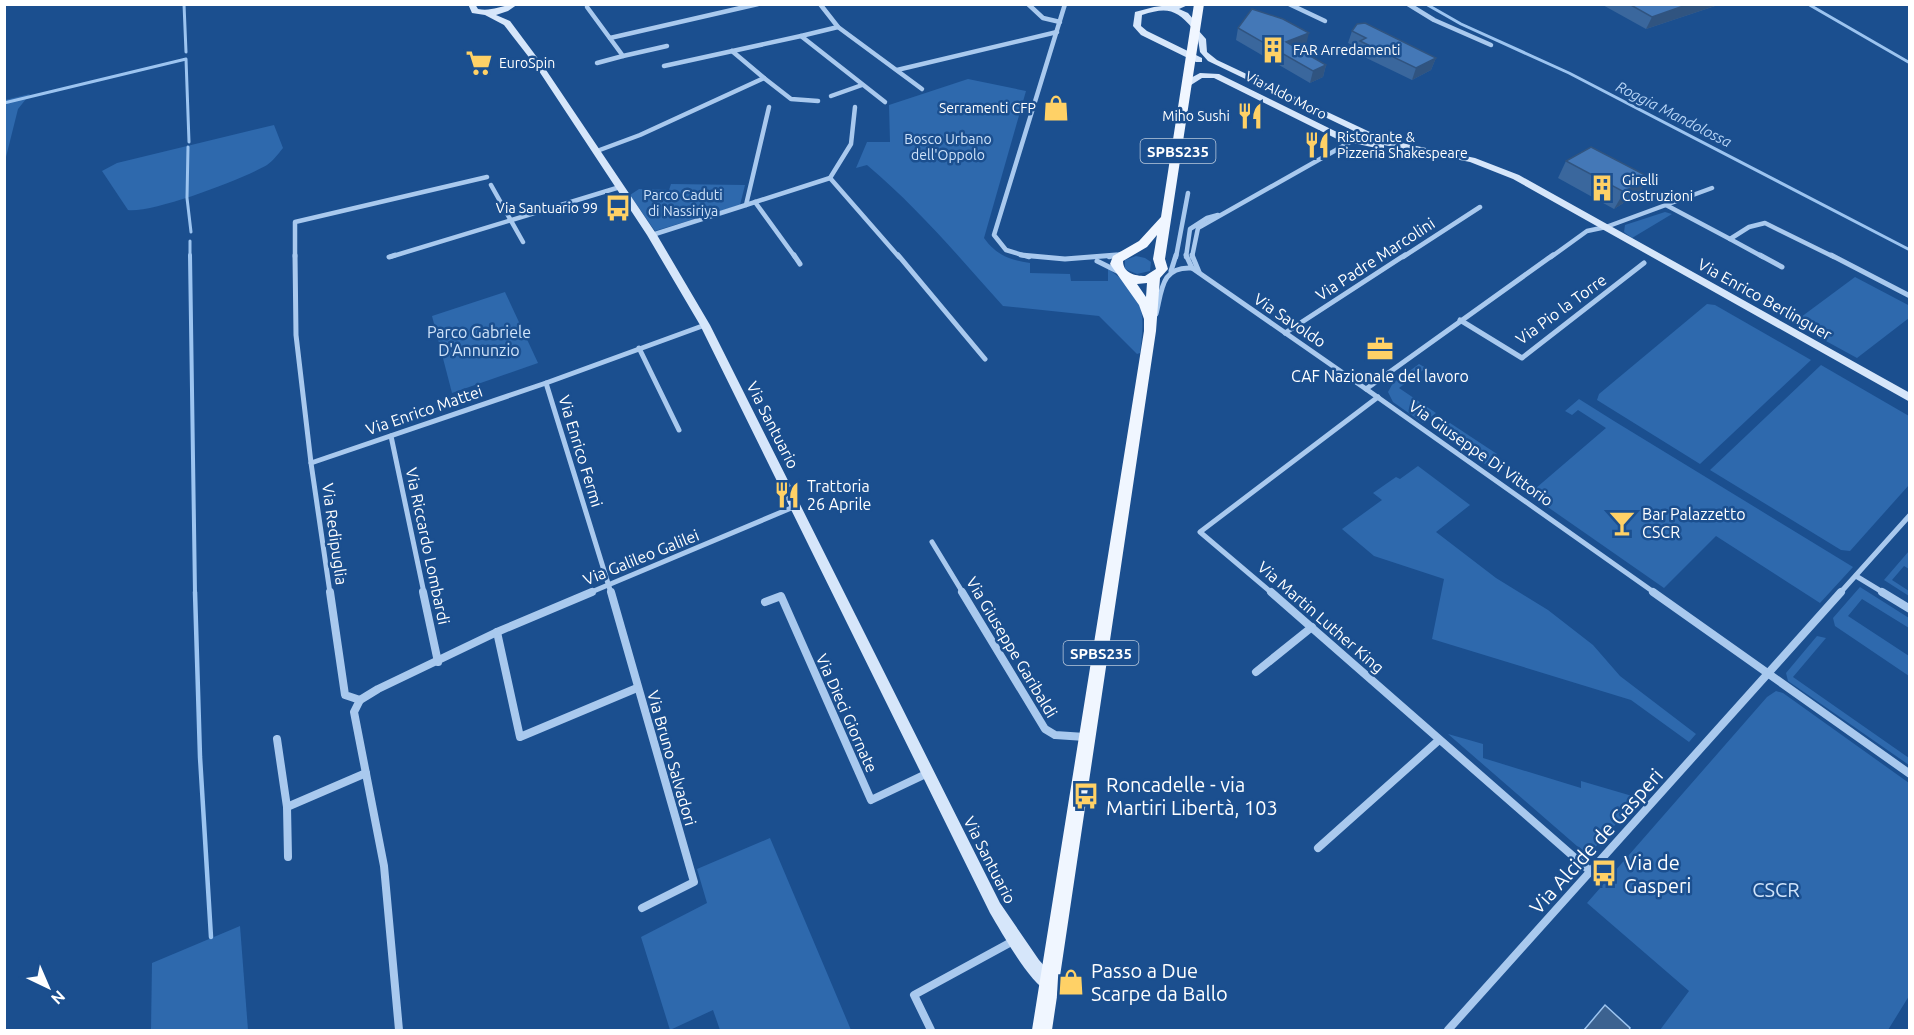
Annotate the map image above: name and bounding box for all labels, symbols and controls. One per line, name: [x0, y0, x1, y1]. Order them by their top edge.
building icon: FAR Arredamenti: [1258, 35, 1288, 65]
place label: FAR Arredamenti: [1293, 42, 1400, 58]
supermarket icon: EuroSpin: [464, 48, 494, 78]
place label: EuroSpin: [499, 55, 555, 71]
street label: Via Aldo Moro: [1243, 68, 1329, 122]
water label: Roggia Mandolossa: [1613, 78, 1735, 150]
shop icon: Serramenti CFP: [1041, 93, 1071, 123]
place label: Serramenti CFP: [939, 100, 1036, 116]
restaurant icon: Miho Sushi: [1235, 101, 1265, 131]
place label: Miho Sushi: [1162, 108, 1230, 124]
place label: Ristorante & Pizzeria Shakespeare: [1337, 129, 1468, 161]
restaurant icon: Ristorante & Pizzeria Shakespeare: [1302, 130, 1332, 160]
park label: Bosco Urbano dell'Oppolo: [904, 131, 992, 163]
road number: SPBS235: [1140, 139, 1216, 163]
place label: Girelli Costruzioni: [1622, 172, 1693, 204]
building icon: Girelli Costruzioni: [1587, 173, 1617, 203]
park label: Parco Caduti di Nassiriya: [643, 187, 723, 219]
bus stop icon: Via Santuario 99: [603, 193, 633, 223]
place label: Via Santuario 99: [496, 200, 598, 216]
street label: Via Padre Marcolini: [1312, 214, 1438, 304]
street label: Via Enrico Berlinguer: [1695, 255, 1835, 343]
street label: Via Pio la Torre: [1512, 270, 1610, 348]
street label: Via Savoldo: [1251, 289, 1329, 351]
park label: Parco Gabriele D'Annunzio: [427, 323, 531, 359]
office icon: CAF Nazionale del lavoro: [1365, 334, 1395, 364]
place label: CAF Nazionale del lavoro: [1291, 367, 1469, 385]
street label: Via Santuario: [743, 379, 803, 471]
street label: Via Enrico Mattei: [363, 382, 485, 438]
street label: Via Enrico Fermi: [555, 393, 607, 509]
street label: Via Giuseppe Di Vittorio: [1406, 396, 1556, 510]
street label: Via Riccardo Lombardi: [403, 466, 453, 626]
place label: Trattoria 26 Aprile: [807, 477, 871, 513]
restaurant icon: Trattoria 26 Aprile: [772, 480, 802, 510]
street label: Via Redipuglia: [319, 482, 351, 586]
place label: Bar Palazzetto CSCR: [1642, 505, 1746, 541]
bar icon: Bar Palazzetto CSCR: [1607, 508, 1637, 538]
street label: Via Galileo Galilei: [580, 526, 702, 588]
street label: Via Martin Luther King: [1254, 557, 1388, 677]
street label: Via Giuseppe Garibaldi: [963, 573, 1061, 721]
road number: SPBS235: [1064, 641, 1138, 665]
street label: Via Dieci Giornate: [813, 651, 881, 775]
street label: Via Bruno Salvadori: [644, 688, 700, 828]
street label: Via Alcide de Gasperi: [1525, 764, 1667, 918]
place label: Roncadelle - via Martiri Libertà, 103: [1106, 773, 1278, 819]
bus stop icon: Roncadelle - via Martiri Libertà, 103: [1071, 781, 1101, 811]
street label: Via Santuario: [960, 814, 1020, 906]
place label: Via de Gasperi: [1624, 851, 1691, 897]
bus stop icon: Via de Gasperi: [1589, 858, 1619, 888]
park label: CSCR: [1752, 878, 1800, 901]
north arrow: [18, 957, 78, 1017]
place label: Passo a Due Scarpe da Ballo: [1091, 959, 1228, 1005]
shop icon: Passo a Due Scarpe da Ballo: [1056, 967, 1086, 997]
text: N: [48, 987, 69, 1008]

